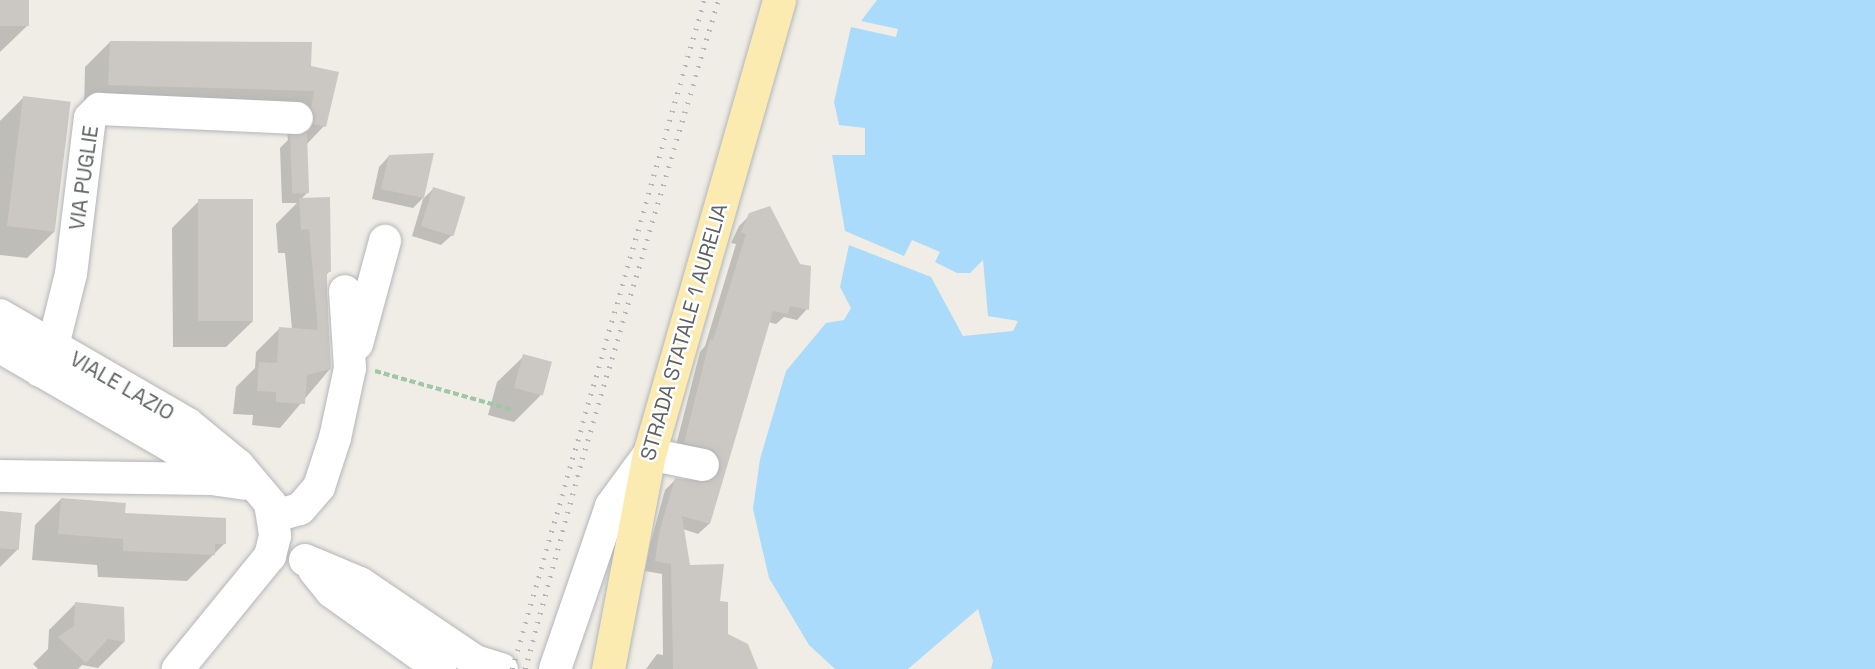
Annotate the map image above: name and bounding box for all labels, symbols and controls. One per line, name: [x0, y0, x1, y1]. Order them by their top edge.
street label: VIA PUGLIE: [64, 124, 104, 232]
street label: STRADA STATALE 1 AURELIA: [635, 200, 733, 464]
street label: VIALE LAZIO: [65, 346, 179, 426]

